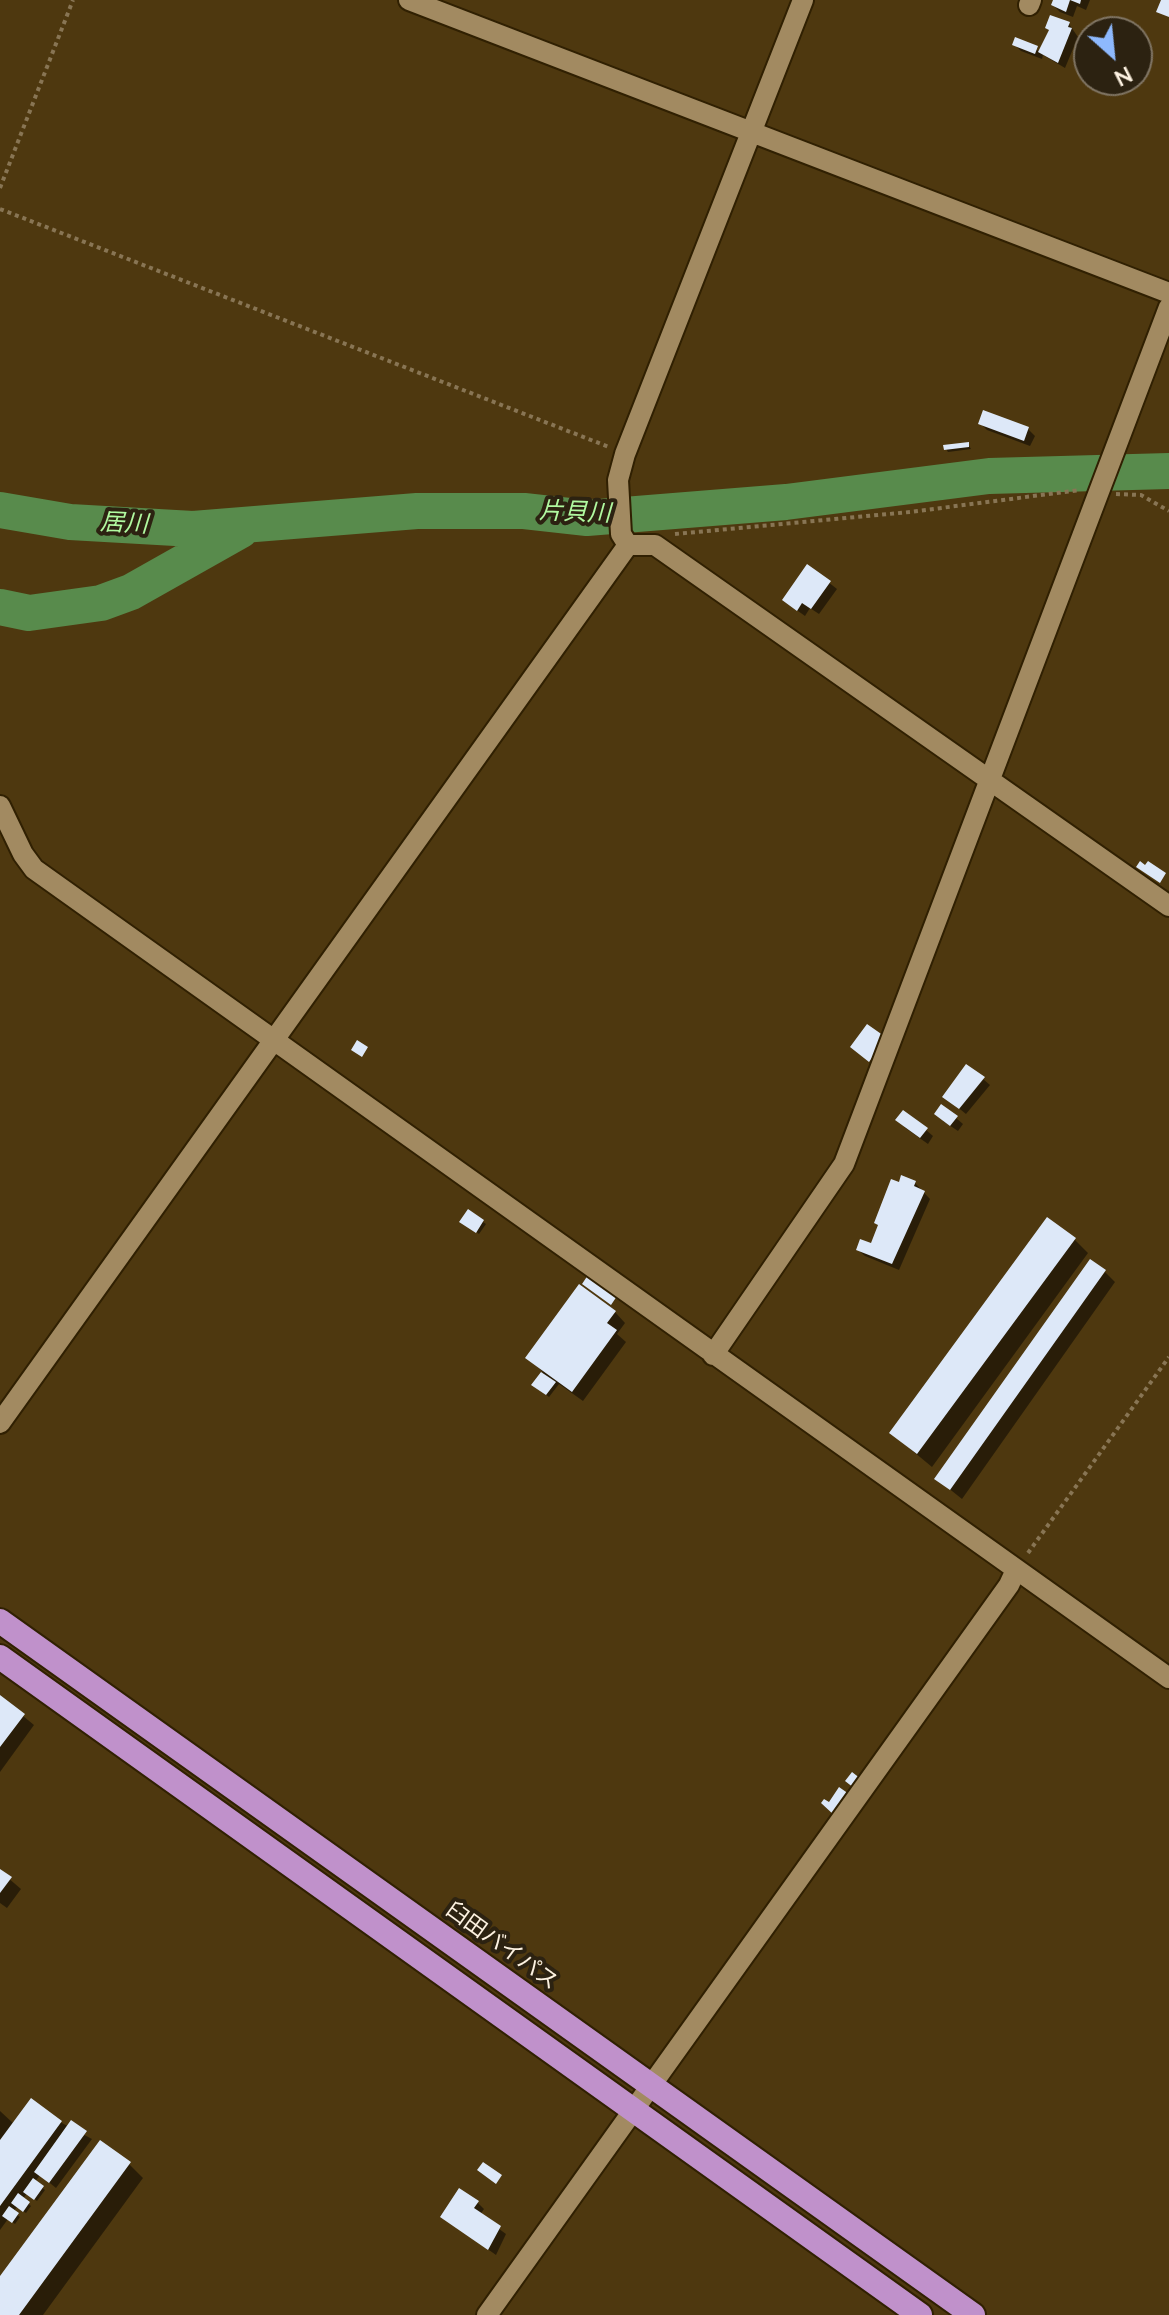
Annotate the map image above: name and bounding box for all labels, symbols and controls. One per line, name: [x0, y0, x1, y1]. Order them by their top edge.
north arrow: [1073, 16, 1153, 96]
text: N: [1109, 58, 1137, 93]
water label: 片貝川: [539, 498, 611, 530]
water label: 居川: [99, 509, 149, 541]
street label: 臼田バイパス: [440, 1898, 562, 1996]

